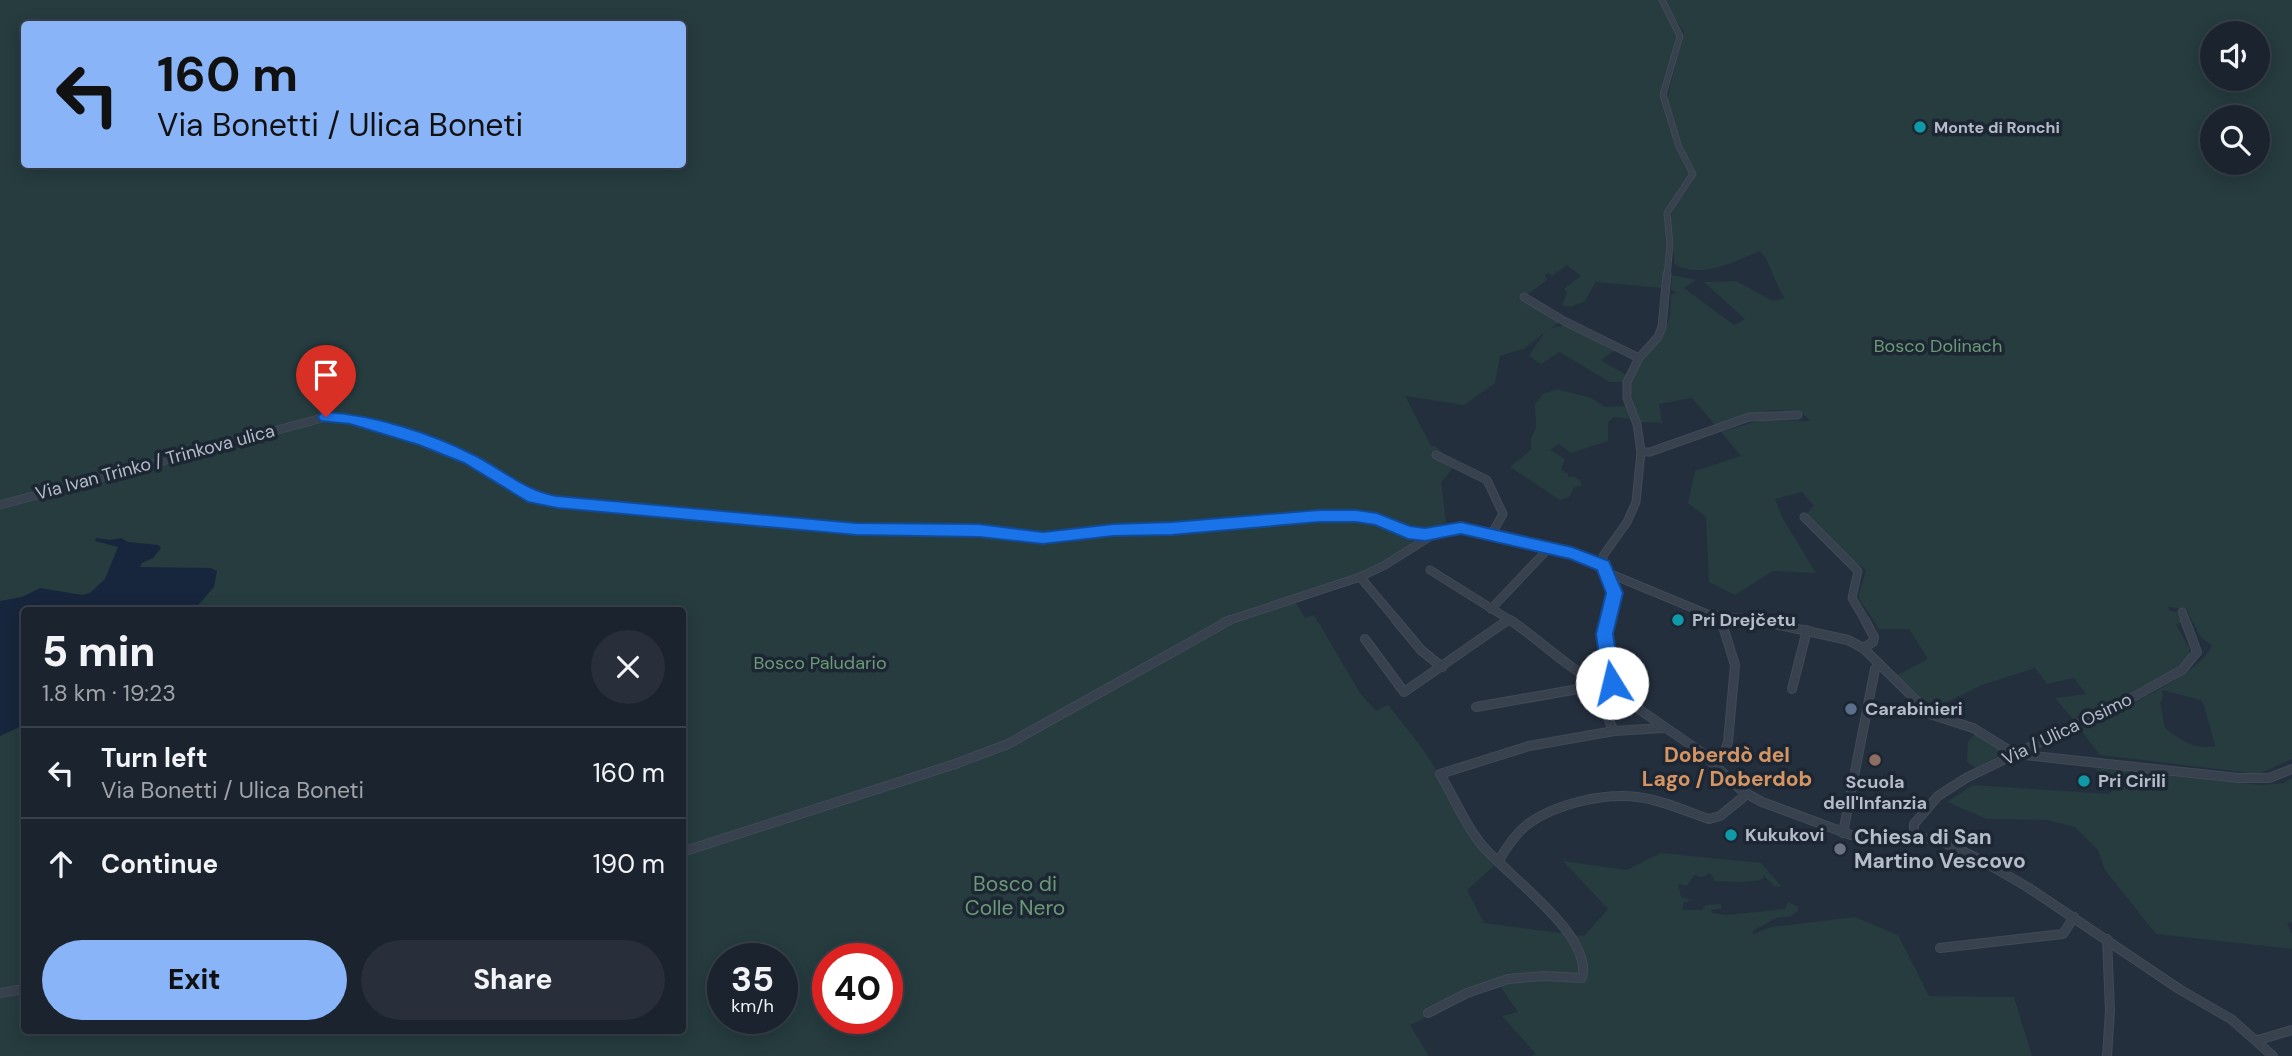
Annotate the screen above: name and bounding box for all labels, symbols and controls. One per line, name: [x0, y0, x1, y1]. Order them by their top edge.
map controls: [2200, 21, 2270, 175]
button: sound: [2200, 21, 2270, 91]
text: 160 m: [157, 42, 298, 106]
icon: left: [42, 49, 133, 140]
text: Via Bonetti / Ulica Boneti: [157, 104, 523, 146]
button: search: [2200, 105, 2270, 175]
place label: Monte di Ronchi: [1934, 117, 2060, 138]
marker: Monte di Ronchi: [1912, 119, 1928, 135]
park label: Bosco Dolinach: [1874, 334, 2002, 358]
pin: [296, 345, 356, 417]
icon: arrive: [307, 356, 345, 394]
street label: Via Ivan Trinko / Trinkova ulica: [33, 418, 277, 506]
place label: Pri Drejčetu: [1692, 608, 1796, 632]
marker: Pri Drejčetu: [1670, 612, 1686, 628]
text: 5 min: [42, 624, 155, 679]
button: close: [591, 630, 665, 704]
position arrow: [1575, 646, 1649, 720]
park label: Bosco Paludario: [753, 651, 887, 675]
text: 1.8 km · 19:23: [42, 678, 176, 708]
street label: Via / Ulica Osimo: [1998, 687, 2136, 771]
place label: Carabinieri: [1865, 697, 1963, 721]
marker: Carabinieri: [1843, 701, 1859, 717]
text: Turn left: [101, 741, 208, 775]
district label: Doberdò del Lago / Doberdob: [1642, 741, 1812, 793]
marker: Scuola dell'Infanzia: [1867, 752, 1883, 768]
icon: left: [42, 754, 80, 792]
text: 160 m: [593, 756, 665, 790]
place label: Pri Cirili: [2098, 769, 2166, 793]
place label: Scuola dell'Infanzia: [1823, 770, 1927, 815]
marker: Pri Cirili: [2076, 773, 2092, 789]
text: Via Bonetti / Ulica Boneti: [101, 775, 364, 805]
place label: Kukukovi: [1745, 823, 1825, 847]
place label: Chiesa di San Martino Vescovo: [1854, 823, 2026, 875]
marker: Kukukovi: [1723, 827, 1739, 843]
marker: Chiesa di San Martino Vescovo: [1832, 841, 1848, 857]
icon: ahead: [42, 845, 80, 883]
text: Continue: [101, 847, 218, 881]
text: 190 m: [593, 847, 665, 881]
park label: Bosco di Colle Nero: [965, 870, 1065, 922]
button: Exit: [42, 940, 347, 1020]
button: Share: [361, 940, 665, 1020]
speed limit sign: 40: [812, 943, 903, 1034]
text: 35: [731, 956, 774, 1002]
text: km/h: [731, 994, 774, 1018]

